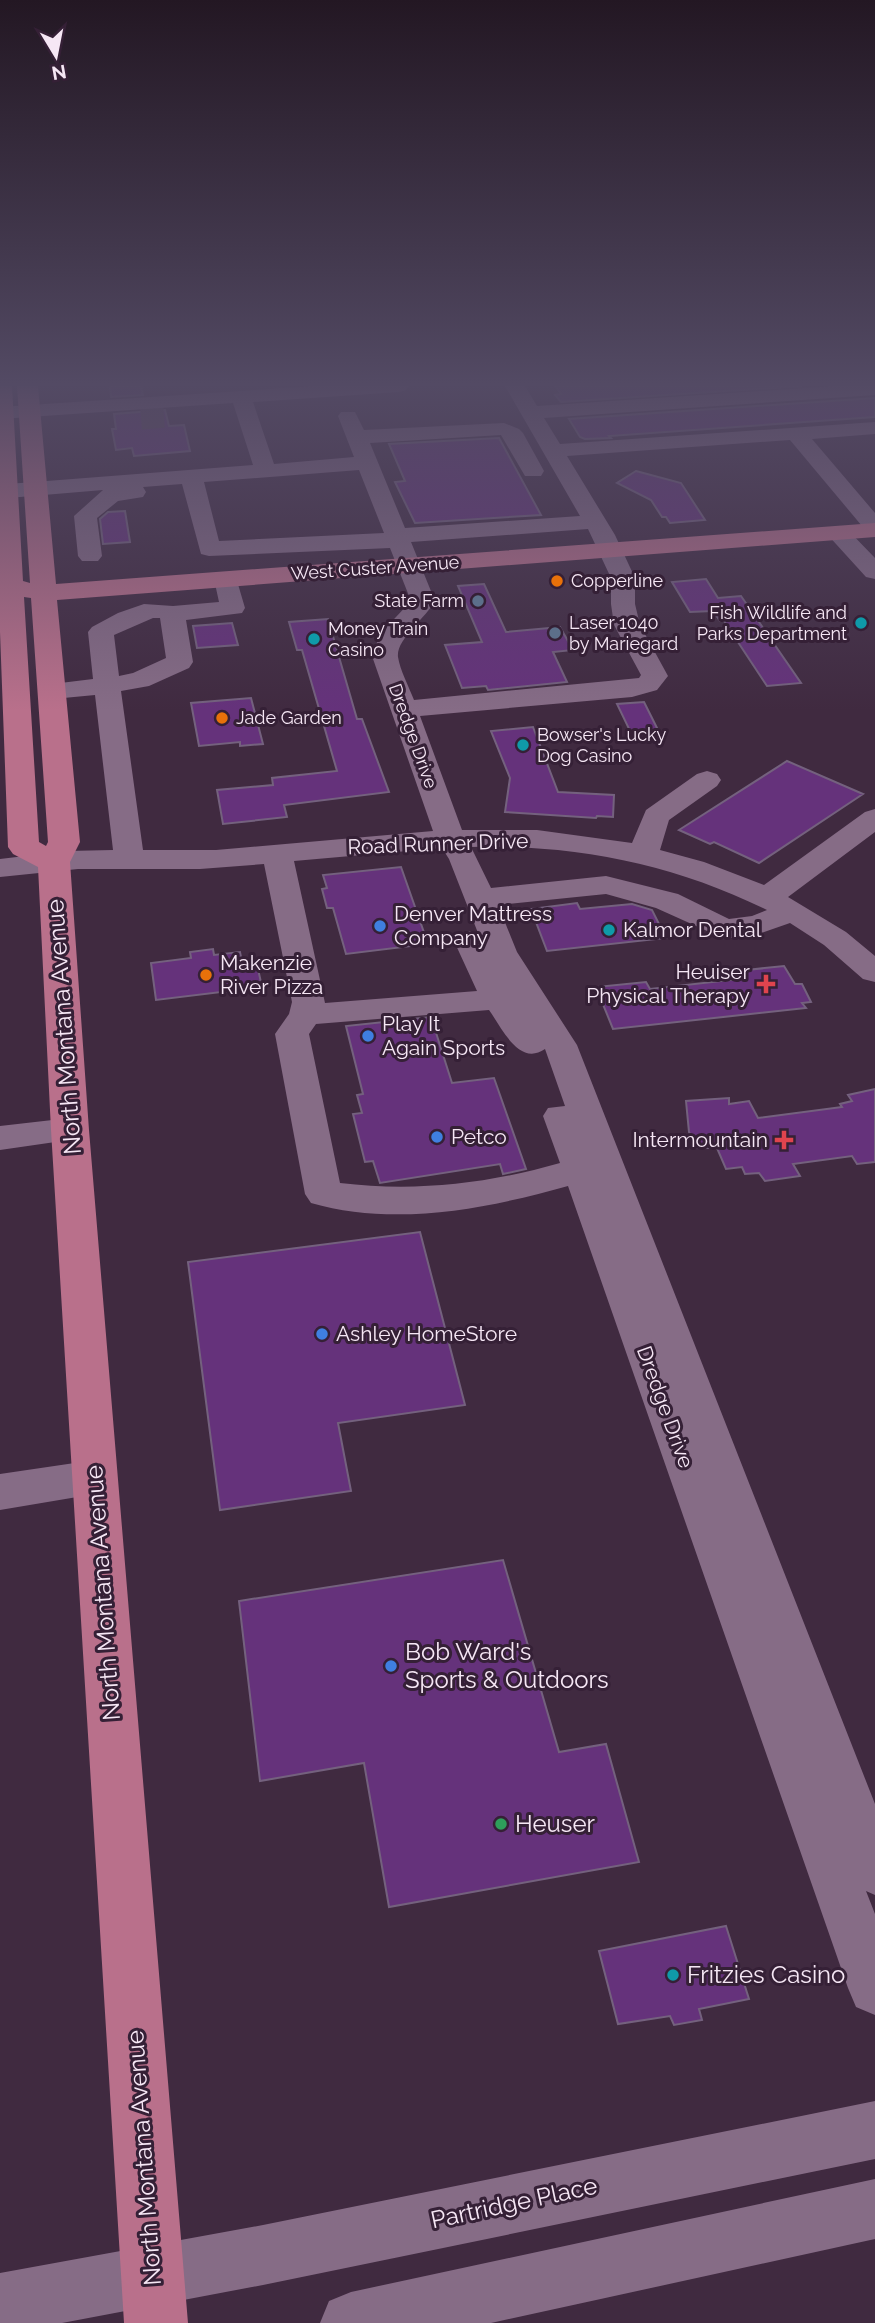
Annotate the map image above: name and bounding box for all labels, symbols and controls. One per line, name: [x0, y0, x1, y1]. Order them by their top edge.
north arrow: [21, 21, 91, 91]
text: N: [50, 61, 68, 85]
street label: West Custer Avenue: [290, 551, 460, 584]
place label: Copperline: [571, 570, 663, 591]
marker: Copperline: [549, 573, 565, 589]
place label: State Farm: [374, 590, 464, 611]
marker: State Farm: [470, 593, 486, 609]
place label: Fish Wildlife and Parks Department: [697, 602, 847, 644]
place label: Laser 1040 by Mariegard: [569, 612, 678, 654]
marker: Fish Wildlife and Parks Department: [853, 615, 869, 631]
place label: Money Train Casino: [328, 618, 428, 660]
marker: Laser 1040 by Mariegard: [547, 625, 563, 641]
marker: Money Train Casino: [306, 631, 322, 647]
street label: Dredge Drive: [385, 681, 442, 791]
place label: Jade Garden: [236, 707, 342, 728]
marker: Jade Garden: [214, 710, 230, 726]
place label: Bowser's Lucky Dog Casino: [537, 724, 667, 766]
marker: Bowser's Lucky Dog Casino: [515, 737, 531, 753]
street label: Road Runner Drive: [347, 828, 529, 859]
street label: North Montana Avenue: [40, 898, 87, 1156]
place label: Denver Mattress Company: [394, 901, 552, 950]
place label: Kalmor Dental: [623, 917, 762, 942]
marker: Denver Mattress Company: [372, 918, 388, 934]
marker: Kalmor Dental: [601, 922, 617, 938]
place label: Makenzie River Pizza: [220, 950, 323, 999]
place label: Heuiser Physical Therapy: [586, 959, 751, 1008]
marker: Makenzie River Pizza: [198, 967, 214, 983]
marker: Heuiser Physical Therapy: [756, 974, 776, 994]
place label: Play It Again Sports: [382, 1011, 505, 1060]
marker: Play It Again Sports: [360, 1028, 376, 1044]
place label: Petco: [451, 1124, 507, 1149]
place label: Intermountain: [632, 1127, 768, 1152]
marker: Petco: [429, 1129, 445, 1145]
marker: Intermountain: [774, 1130, 794, 1150]
place label: Ashley HomeStore: [336, 1321, 517, 1346]
marker: Ashley HomeStore: [314, 1326, 330, 1342]
street label: Dredge Drive: [632, 1342, 699, 1471]
street label: North Montana Avenue: [79, 1464, 126, 1722]
place label: Bob Ward's Sports & Outdoors: [405, 1637, 609, 1694]
marker: Bob Ward's Sports & Outdoors: [383, 1658, 399, 1674]
place label: Heuser: [515, 1809, 596, 1838]
marker: Heuser: [493, 1816, 509, 1832]
place label: Fritzies Casino: [687, 1960, 845, 1989]
marker: Fritzies Casino: [665, 1967, 681, 1983]
street label: North Montana Avenue: [120, 2029, 167, 2287]
street label: Partridge Place: [428, 2171, 600, 2234]

